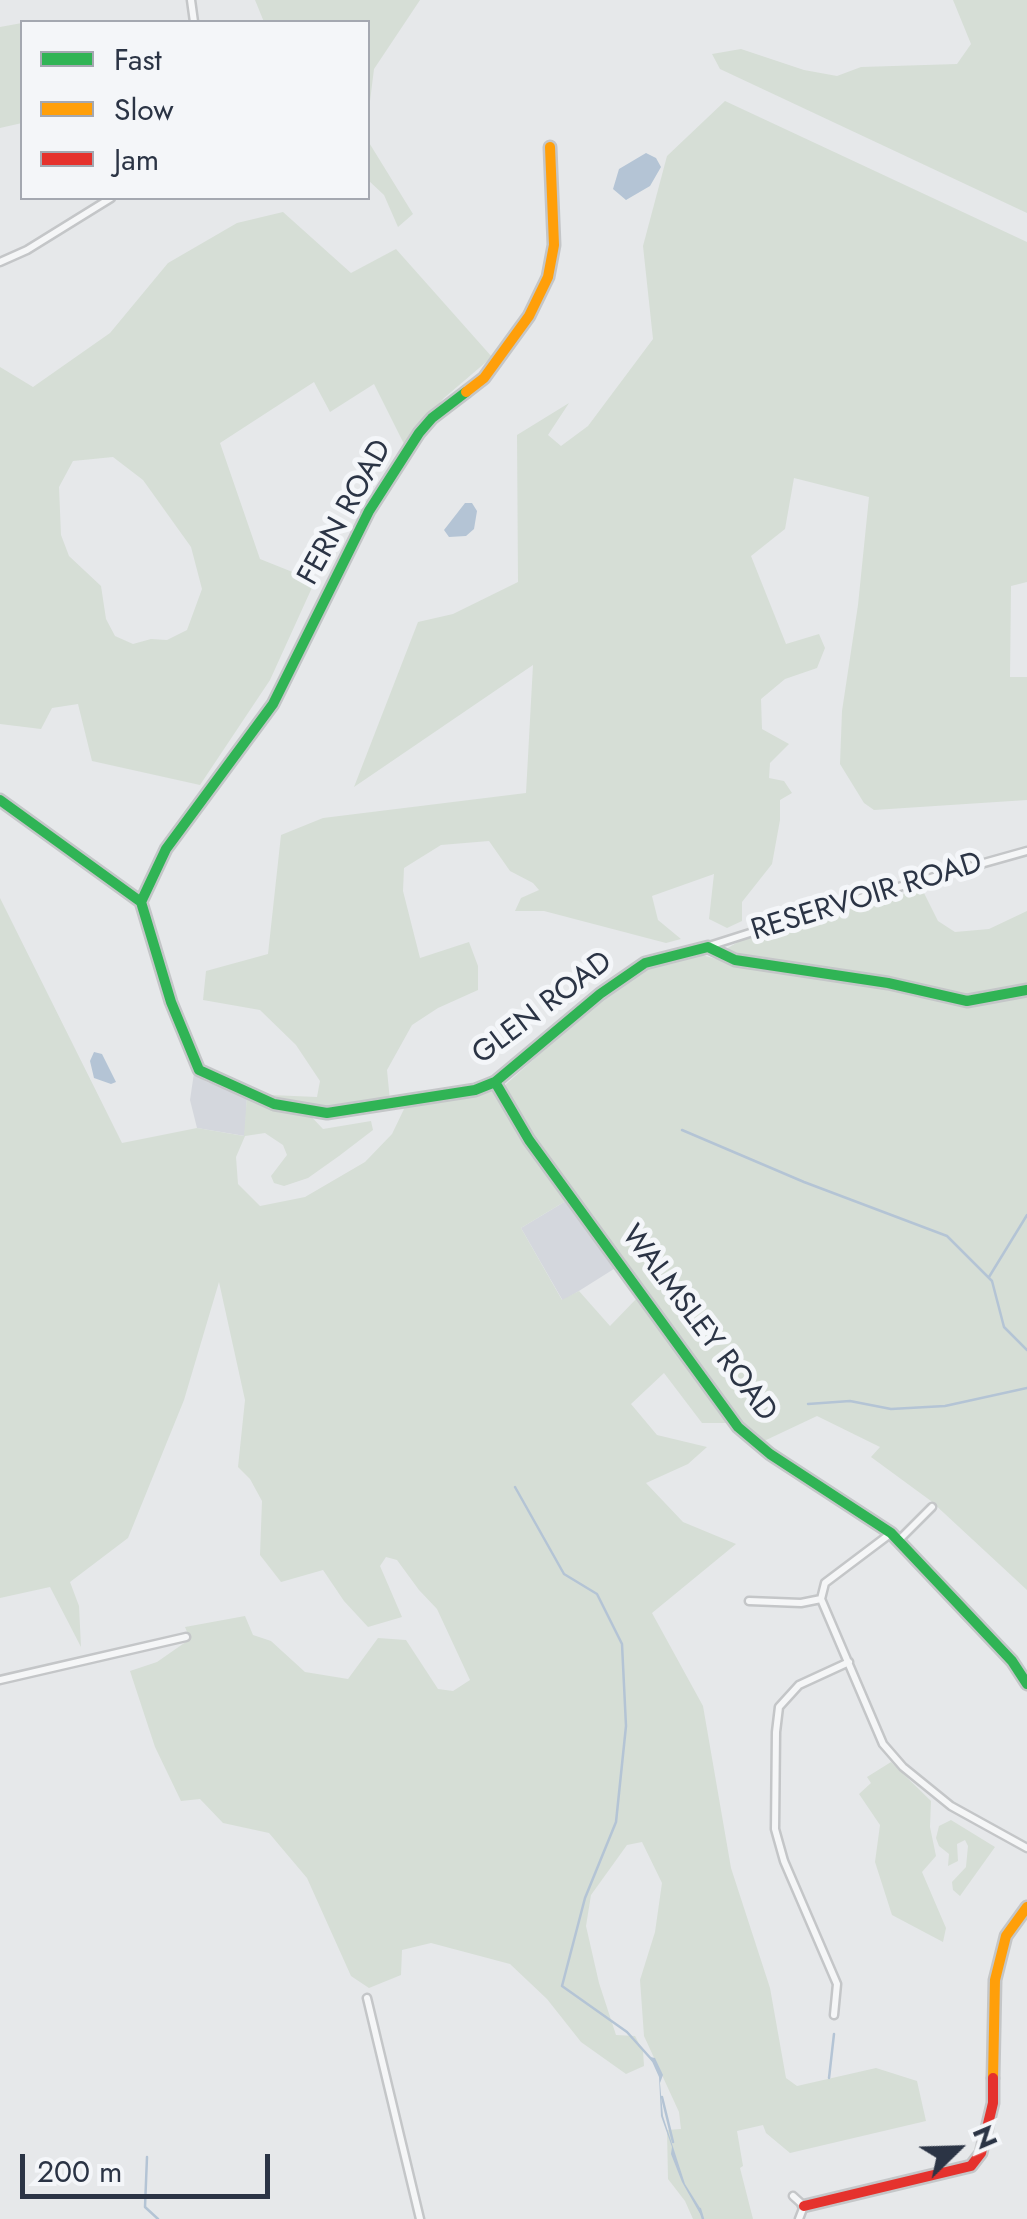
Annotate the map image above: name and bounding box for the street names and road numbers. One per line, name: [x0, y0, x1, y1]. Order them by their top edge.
street label: FERN ROAD: [291, 434, 401, 592]
street label: RESERVOIR ROAD: [747, 846, 987, 950]
street label: GLEN ROAD: [466, 945, 620, 1073]
street label: WALMSLEY ROAD: [612, 1219, 784, 1429]

